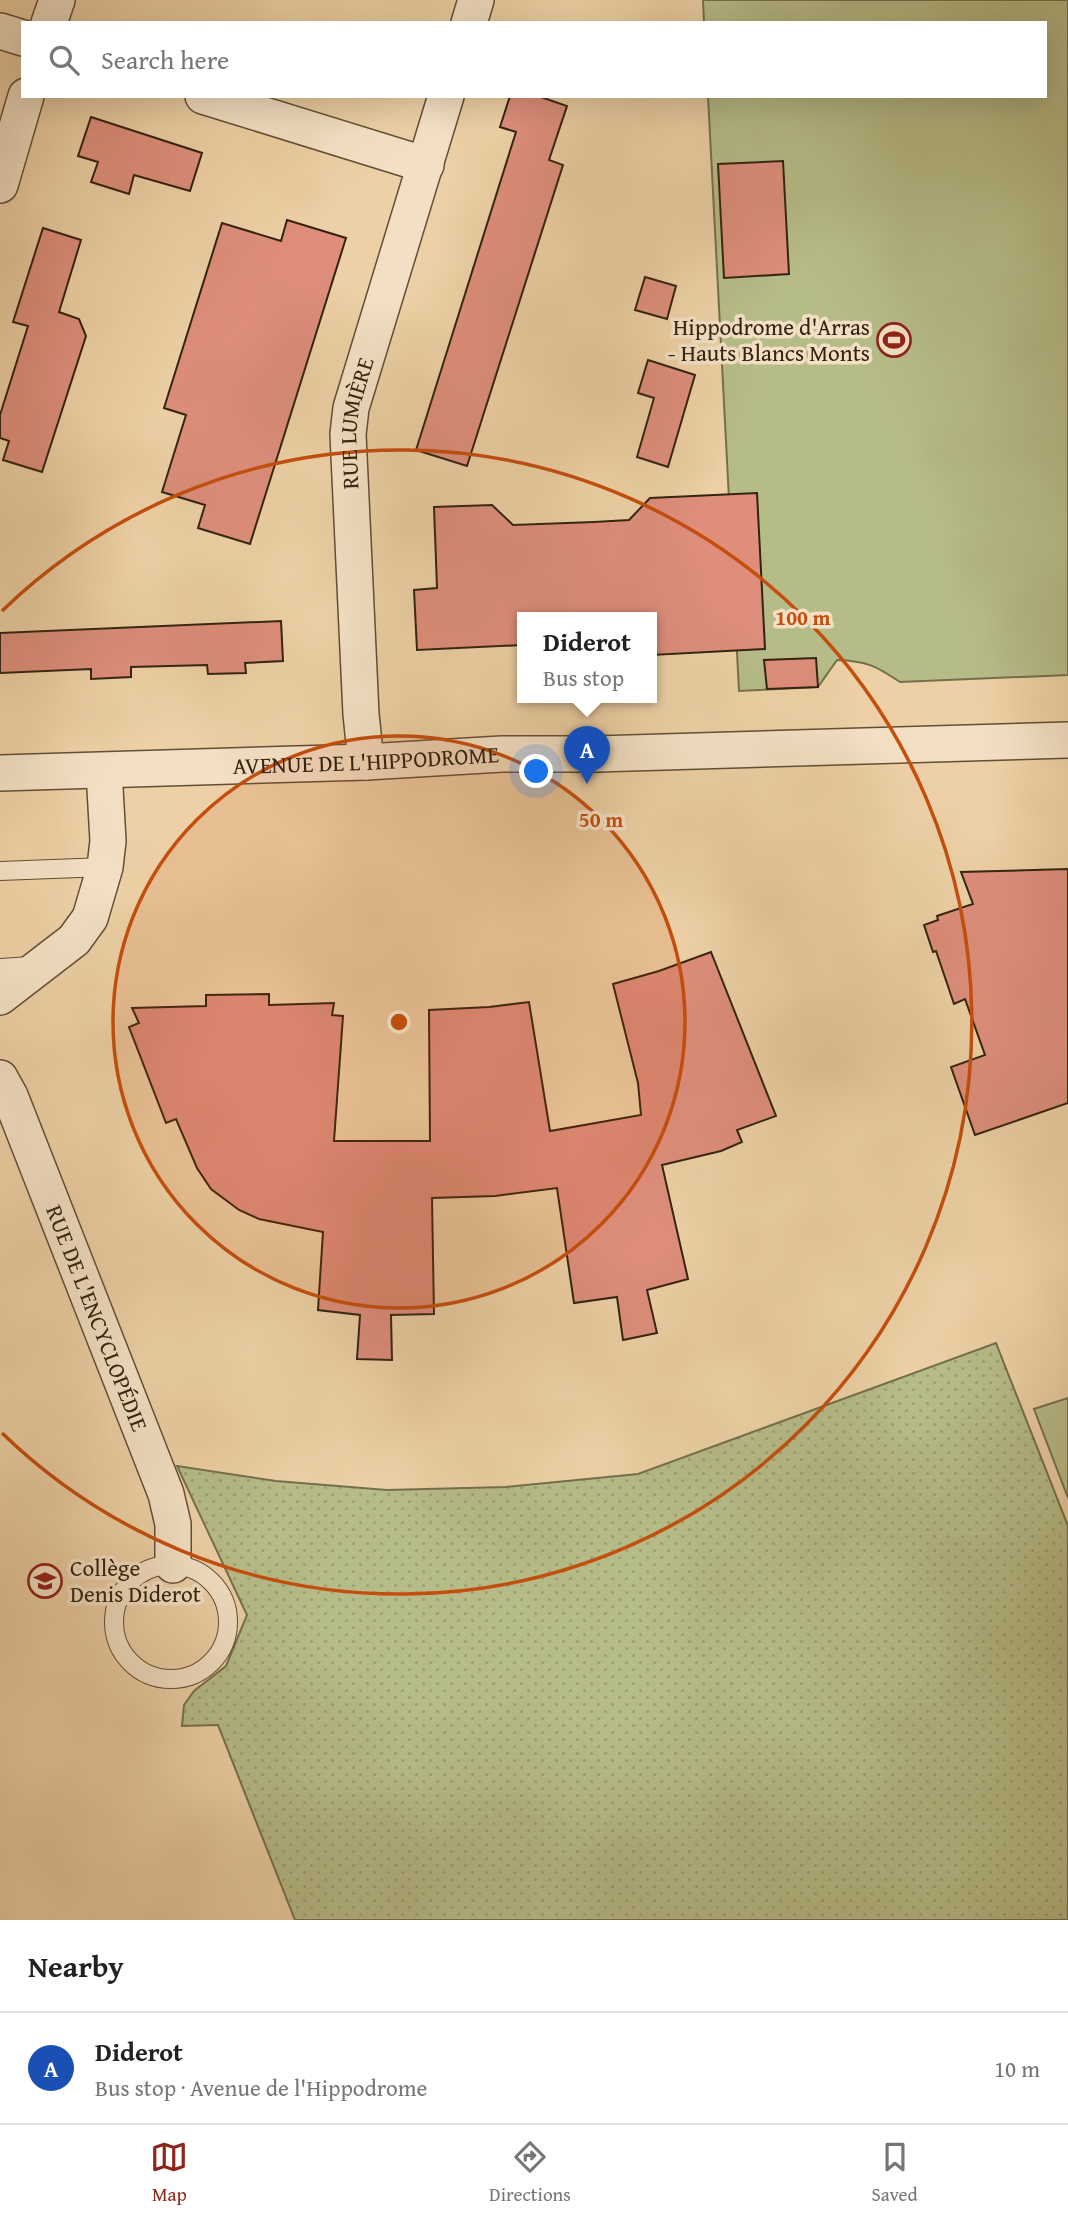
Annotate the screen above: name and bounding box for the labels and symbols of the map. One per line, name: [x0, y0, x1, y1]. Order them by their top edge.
place label: Hippodrome d'Arras - Hauts Blancs Monts: [668, 310, 870, 369]
sports icon: Hippodrome d'Arras - Hauts Blancs Monts: [875, 321, 913, 359]
street label: RUE LUMIÈRE: [331, 353, 382, 490]
text: 100 m: [775, 602, 831, 633]
pin: A: [564, 726, 610, 784]
street label: AVENUE DE L'HIPPODROME: [232, 737, 500, 782]
your location: [519, 754, 553, 788]
text: 50 m: [579, 804, 623, 835]
centre of rings: [387, 1010, 411, 1034]
street label: RUE DE L'ENCYCLOPÉDIE: [38, 1200, 157, 1436]
place label: Collège Denis Diderot: [70, 1551, 201, 1610]
school or university icon: Collège Denis Diderot: [26, 1562, 64, 1600]

